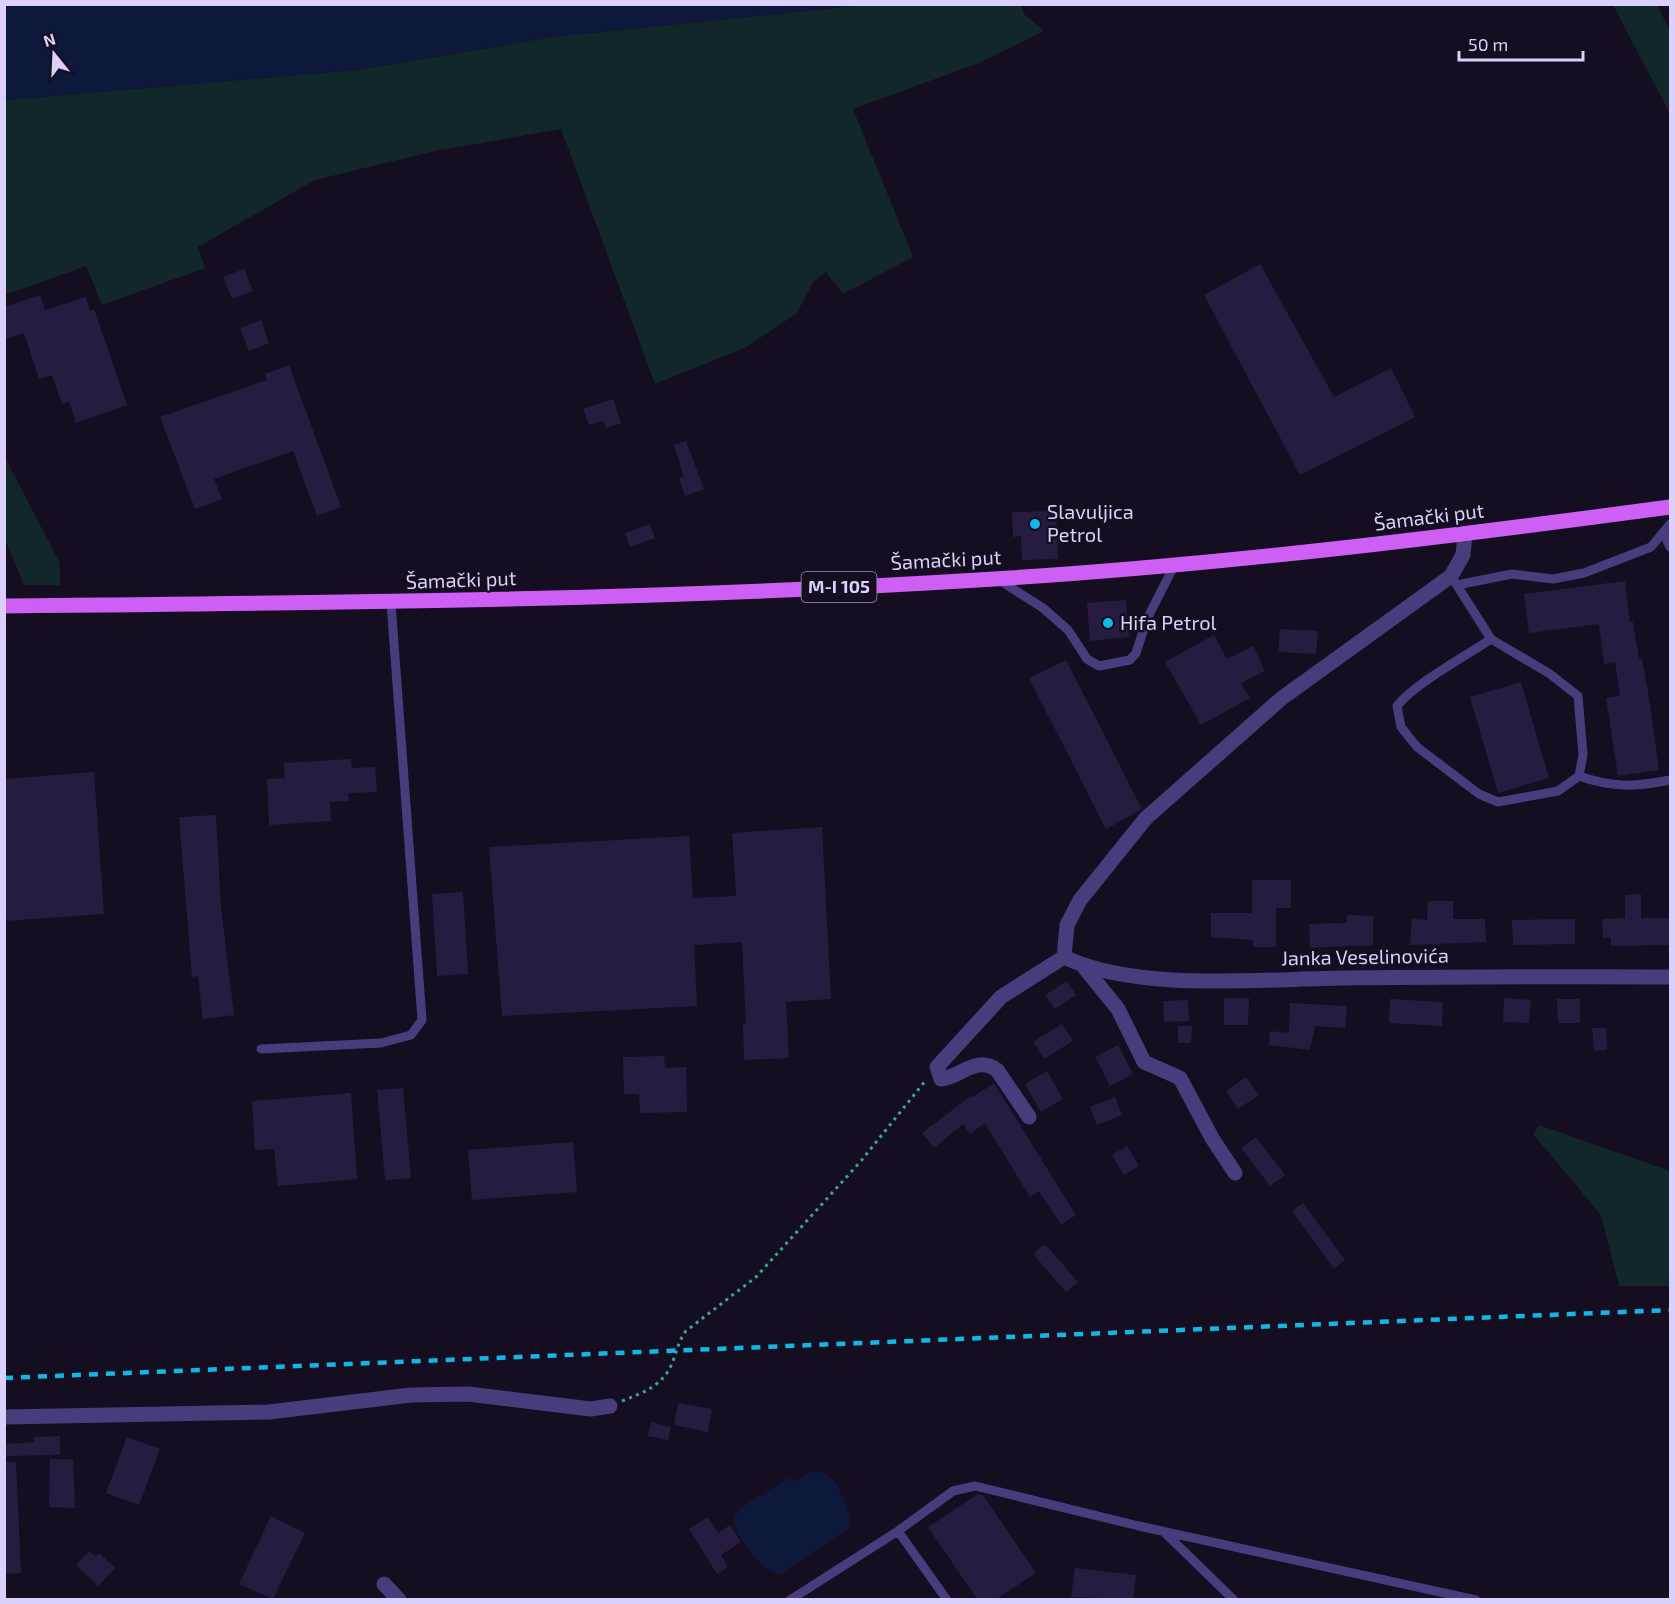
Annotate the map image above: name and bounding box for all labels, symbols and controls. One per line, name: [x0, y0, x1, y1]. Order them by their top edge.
north arrow: [24, 24, 84, 84]
scale bar: [1459, 24, 1584, 62]
text: N: [41, 28, 58, 50]
text: 50 m: [1468, 33, 1508, 55]
street label: Šamački put: [1372, 497, 1486, 535]
place label: Slavuljica Petrol: [1047, 499, 1134, 546]
marker: Slavuljica Petrol: [1028, 517, 1042, 531]
street label: Šamački put: [890, 544, 1002, 574]
street label: Šamački put: [405, 565, 517, 593]
road number: M-I 105: [802, 572, 876, 602]
place label: Hifa Petrol: [1120, 610, 1217, 634]
marker: Hifa Petrol: [1101, 616, 1115, 630]
street label: Janka Veselinovića: [1281, 943, 1449, 969]

